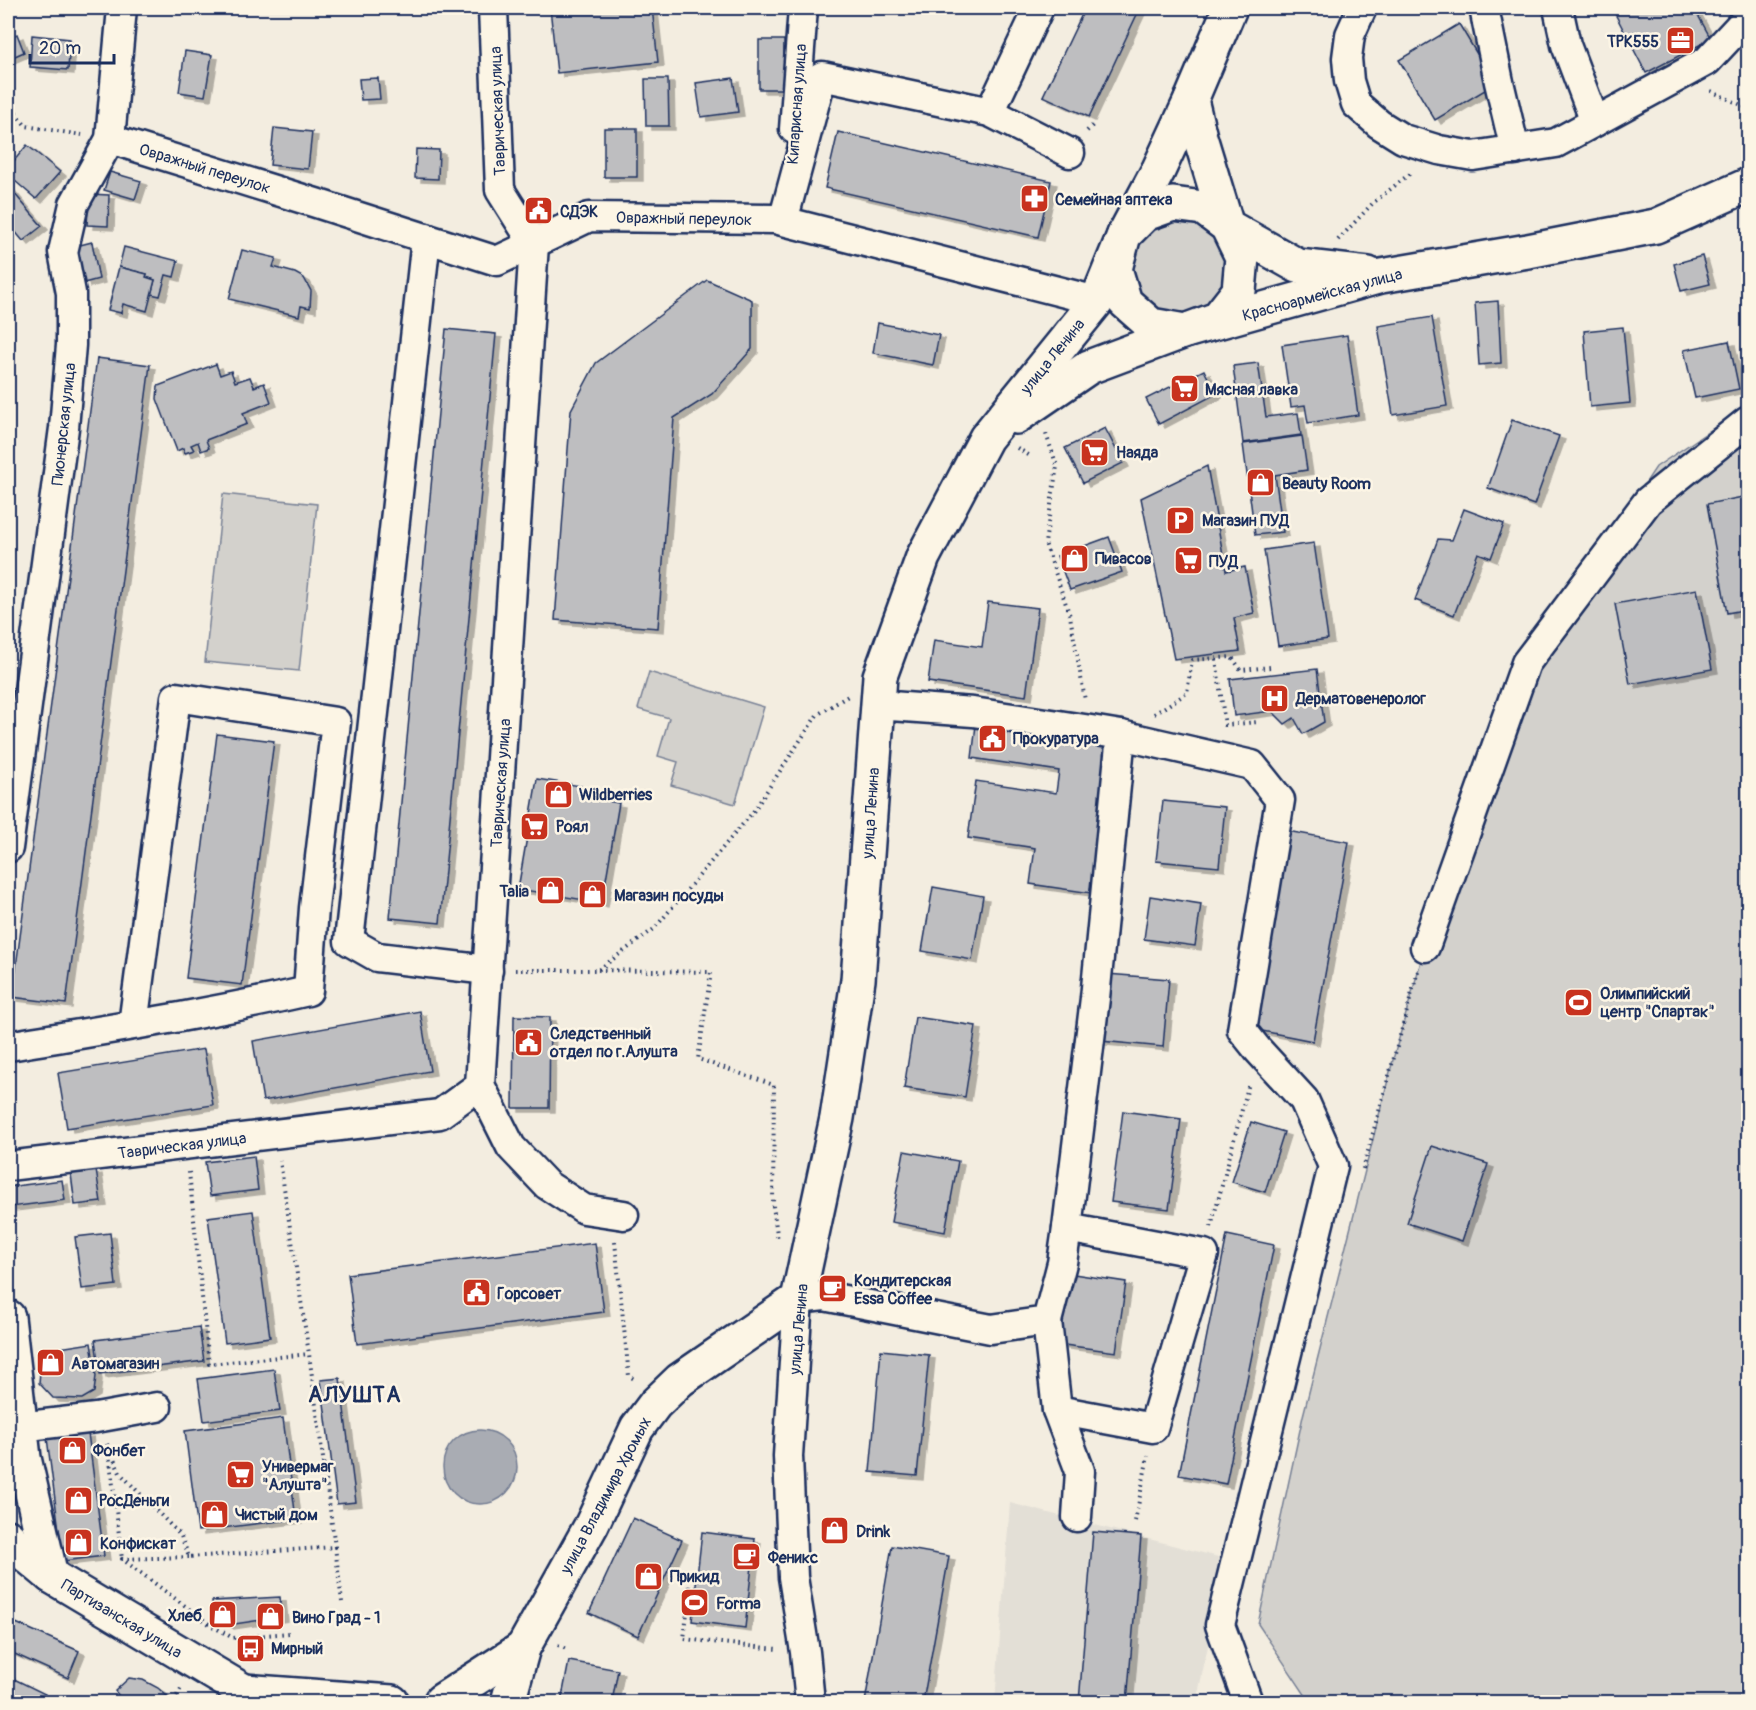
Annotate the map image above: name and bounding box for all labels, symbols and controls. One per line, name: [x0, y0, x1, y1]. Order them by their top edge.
office icon: ТРК555: [1664, 25, 1696, 57]
scale bar: [30, 27, 114, 65]
place label: ТРК555: [1606, 32, 1659, 52]
text: 20 m: [39, 37, 81, 60]
street label: Кипарисная улица: [783, 43, 811, 165]
street label: Таврическая улица: [486, 46, 510, 176]
street label: Овражный переулок: [137, 139, 273, 198]
pharmacy icon: Семейная аптека: [1018, 183, 1050, 215]
place label: Семейная аптека: [1055, 190, 1173, 210]
public building icon: СДЭК: [523, 195, 555, 227]
place label: СДЭК: [560, 202, 598, 222]
street label: Овражный переулок: [616, 208, 752, 230]
street label: Красноармейская улица: [1240, 264, 1404, 326]
street label: улица Ленина: [1016, 315, 1089, 399]
street label: Пионерская улица: [48, 362, 80, 487]
supermarket icon: Мясная лавка: [1168, 373, 1200, 405]
place label: Мясная лавка: [1205, 380, 1299, 400]
supermarket icon: Наяда: [1079, 436, 1111, 468]
place label: Наяда: [1116, 443, 1159, 463]
shop icon: Beauty Room: [1245, 467, 1277, 499]
place label: Beauty Room: [1282, 474, 1371, 494]
parking icon: Магазин ПУД: [1165, 504, 1197, 536]
place label: Магазин ПУД: [1202, 511, 1290, 531]
shop icon: Пивасов: [1058, 542, 1090, 574]
supermarket icon: ПУД: [1172, 545, 1204, 577]
place label: Пивасов: [1095, 549, 1152, 569]
place label: ПУД: [1209, 552, 1239, 572]
hospital icon: Дерматовенеролог: [1259, 682, 1291, 714]
place label: Дерматовенеролог: [1295, 689, 1426, 709]
street label: Таврическая улица: [487, 718, 515, 848]
public building icon: Прокуратура: [976, 722, 1008, 754]
place label: Прокуратура: [1013, 729, 1099, 749]
street label: улица Ленина: [858, 767, 884, 860]
shop icon: Wildberries: [542, 778, 574, 810]
place label: Wildberries: [579, 785, 653, 805]
supermarket icon: Роял: [519, 810, 551, 842]
place label: Роял: [556, 817, 588, 837]
shop icon: Talia: [534, 875, 566, 907]
shop icon: Магазин посуды: [577, 879, 609, 911]
place label: Talia: [499, 882, 530, 902]
place label: Магазин посуды: [614, 886, 724, 906]
place label: Олимпийский центр "Спартак": [1600, 984, 1715, 1022]
sports icon: Олимпийский центр "Спартак": [1563, 986, 1595, 1018]
place label: Следственный отдел по г.Алушта: [549, 1024, 678, 1062]
public building icon: Следственный отдел по г.Алушта: [513, 1026, 545, 1058]
street label: Таврическая улица: [117, 1128, 248, 1164]
place label: Кондитерская Essa Coffee: [854, 1271, 952, 1309]
cafe icon: Кондитерская Essa Coffee: [817, 1273, 849, 1305]
public building icon: Горсовет: [460, 1277, 492, 1309]
street label: улица Ленина: [785, 1283, 813, 1376]
place label: Горсовет: [497, 1284, 562, 1304]
shop icon: Автомагазин: [34, 1347, 66, 1379]
place label: Автомагазин: [71, 1354, 160, 1374]
district label: АЛУШТА: [308, 1381, 402, 1409]
street label: улица Владимира Хромых: [556, 1414, 656, 1578]
shop icon: Фонбет: [56, 1434, 88, 1466]
place label: Фонбет: [92, 1441, 146, 1461]
place label: Универмаг "Алушта": [262, 1457, 334, 1495]
supermarket icon: Универмаг "Алушта": [225, 1459, 257, 1491]
shop icon: РосДеньги: [62, 1484, 94, 1516]
place label: РосДеньги: [99, 1491, 170, 1511]
shop icon: Чистый дом: [198, 1498, 230, 1530]
place label: Чистый дом: [235, 1505, 318, 1525]
shop icon: Drink: [819, 1515, 851, 1547]
place label: Drink: [856, 1522, 890, 1542]
shop icon: Конфискат: [63, 1527, 95, 1559]
place label: Конфискат: [100, 1534, 177, 1554]
cafe icon: Феникс: [731, 1541, 763, 1573]
place label: Феникс: [767, 1548, 818, 1568]
shop icon: Прикид: [633, 1560, 665, 1592]
place label: Прикид: [670, 1567, 720, 1587]
street label: Партизанская улица: [57, 1575, 186, 1663]
sports icon: Forma: [679, 1587, 711, 1619]
place label: Forma: [716, 1594, 761, 1614]
shop icon: Хлеб: [207, 1599, 239, 1631]
shop icon: Вино Град - 1: [255, 1601, 287, 1633]
place label: Хлеб: [168, 1606, 203, 1626]
place label: Вино Град - 1: [292, 1608, 381, 1628]
bus stop icon: Мирный: [234, 1632, 266, 1664]
place label: Мирный: [271, 1639, 323, 1659]

